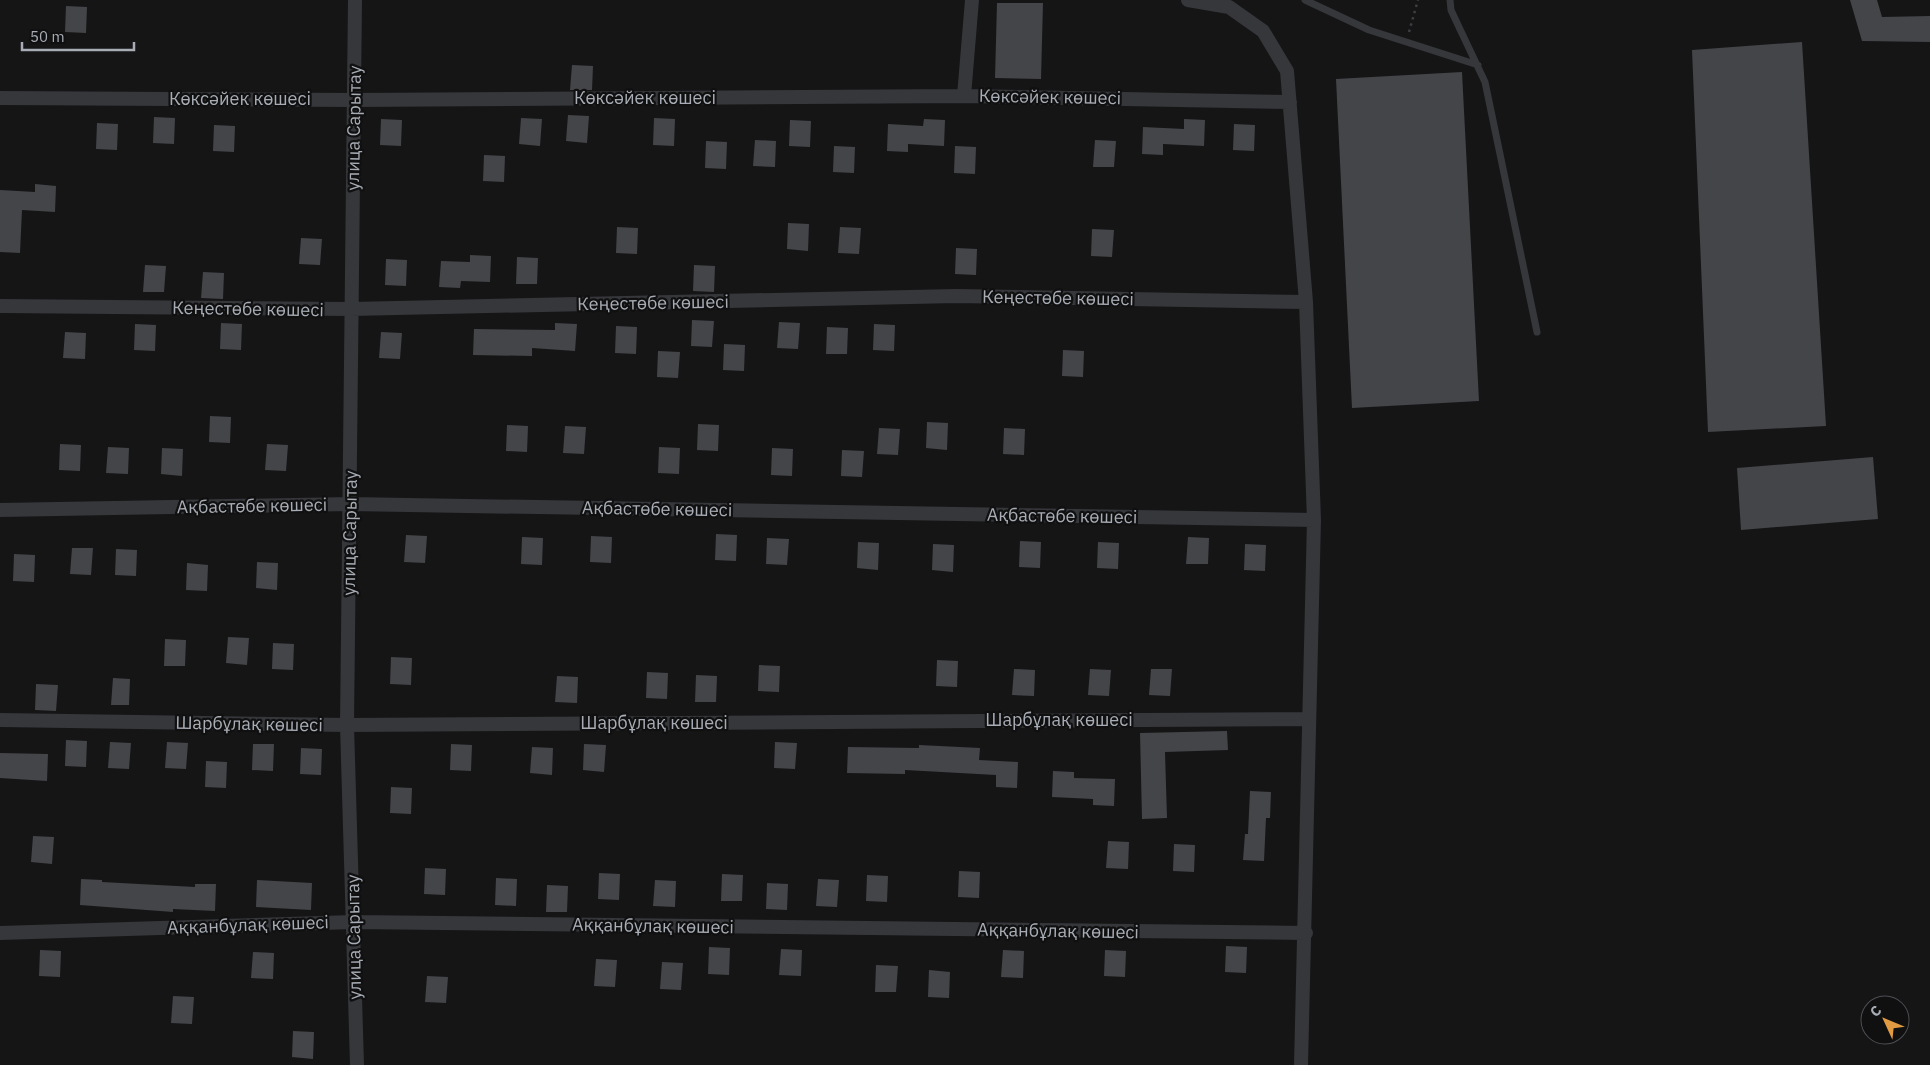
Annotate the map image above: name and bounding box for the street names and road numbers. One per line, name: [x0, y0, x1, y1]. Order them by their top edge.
street label: улица Сарытау: [341, 65, 366, 191]
street label: Көксәйек көшесі: [979, 84, 1121, 109]
street label: Көксәйек көшесі: [574, 86, 716, 109]
street label: Көксәйек көшесі: [169, 87, 311, 110]
street label: Кеңестөбе көшесі: [982, 285, 1134, 310]
street label: Кеңестөбе көшесі: [577, 290, 729, 315]
street label: Кеңестөбе көшесі: [172, 296, 324, 321]
street label: улица Сарытау: [337, 470, 362, 596]
street label: Ақбастөбе көшесі: [177, 493, 327, 518]
street label: Ақбастөбе көшесі: [582, 496, 732, 521]
street label: Ақбастөбе көшесі: [987, 503, 1137, 528]
street label: Шарбұлақ көшесі: [985, 708, 1133, 731]
street label: Шарбұлақ көшесі: [175, 711, 323, 736]
street label: Шарбұлақ көшесі: [580, 711, 728, 734]
street label: улица Сарытау: [341, 874, 366, 1000]
street label: Аққанбұлақ көшесі: [167, 910, 329, 939]
street label: Аққанбұлақ көшесі: [572, 913, 734, 938]
street label: Аққанбұлақ көшесі: [977, 918, 1139, 943]

